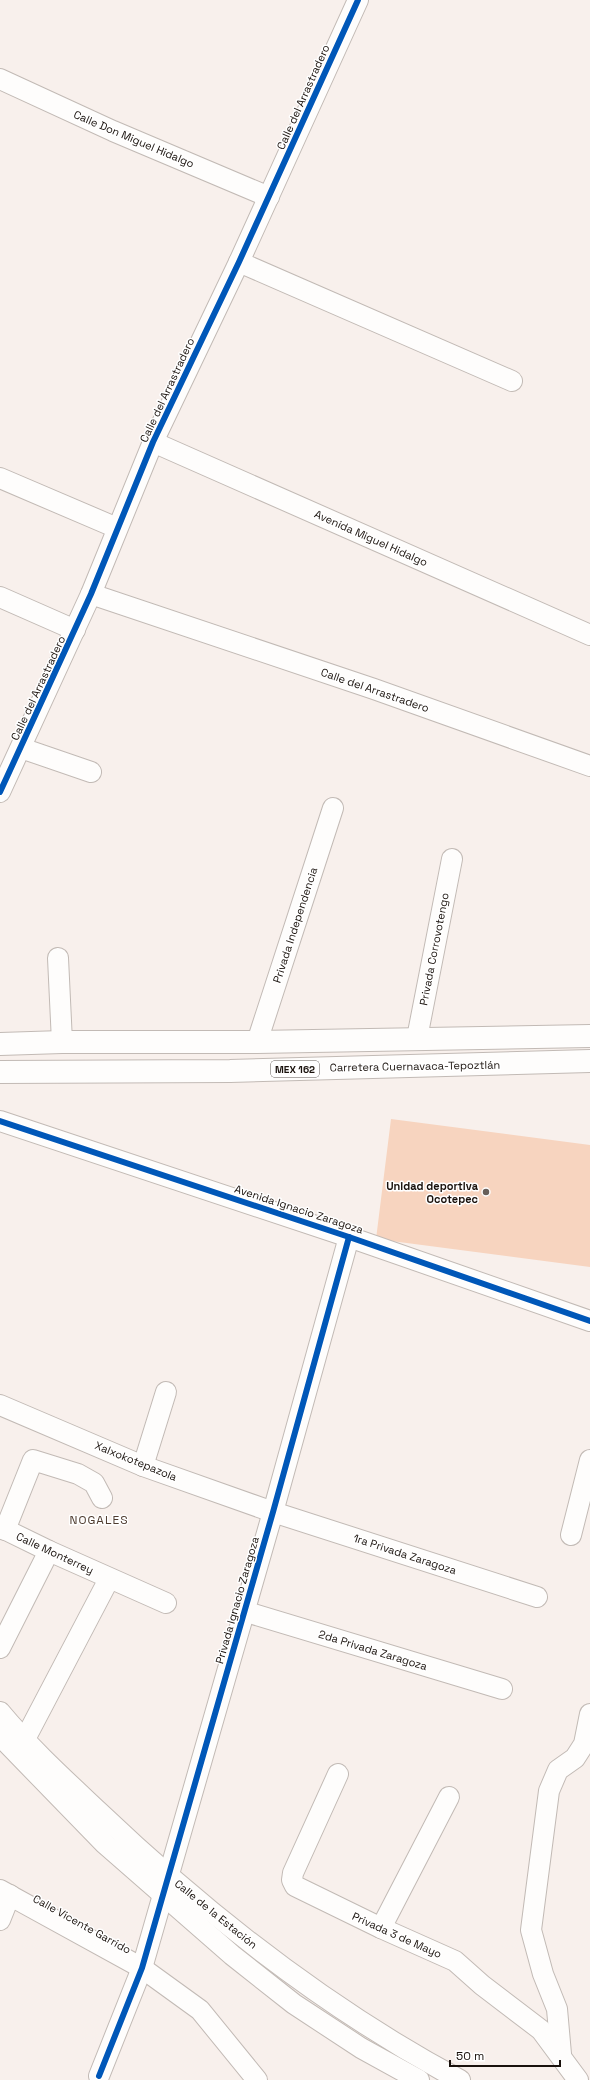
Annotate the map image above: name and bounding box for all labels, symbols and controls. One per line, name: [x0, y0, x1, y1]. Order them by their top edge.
street label: Calle del Arrastradero: [273, 42, 333, 152]
street label: Calle Don Miguel Hidalgo: [72, 107, 197, 171]
street label: Calle del Arrastradero: [137, 335, 197, 444]
street label: Avenida Miguel Hidalgo: [312, 507, 430, 569]
street label: Calle del Arrastradero: [8, 633, 68, 742]
street label: Calle del Arrastradero: [319, 665, 431, 715]
street label: Privada Independencia: [270, 865, 321, 985]
street label: Privada Corrovotengo: [416, 891, 452, 1006]
street label: Carretera Cuernavaca-Tepoztlán: [330, 1058, 500, 1074]
road number: MEX 162: [271, 1061, 319, 1077]
place label: Unidad deportiva Ocotepec: [386, 1179, 479, 1206]
street label: Avenida Ignacio Zaragoza: [233, 1182, 366, 1237]
marker: Unidad deportiva Ocotepec: [481, 1187, 491, 1197]
street label: Xalxokotepazola: [93, 1438, 180, 1484]
district label: NOGALES: [69, 1512, 129, 1528]
street label: Calle Monterrey: [14, 1529, 96, 1577]
street label: 1ra Privada Zaragoza: [352, 1531, 459, 1578]
street label: Privada Ignacio Zaragoza: [212, 1534, 262, 1665]
street label: 2da Privada Zaragoza: [317, 1627, 430, 1673]
street label: Calle de la Estación: [172, 1876, 260, 1952]
street label: Calle Vicente Garrido: [31, 1891, 134, 1957]
street label: Privada 3 de Mayo: [350, 1909, 444, 1961]
scale bar: [450, 2042, 560, 2068]
text: 50 m: [456, 2048, 484, 2064]

